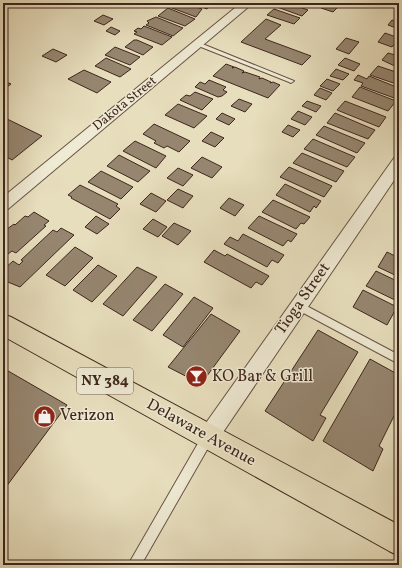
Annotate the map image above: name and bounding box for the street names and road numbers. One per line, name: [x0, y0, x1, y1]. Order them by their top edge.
street label: Dakota Street: [89, 72, 161, 135]
street label: Tioga Street: [270, 258, 336, 339]
road number: NY 384: [77, 368, 133, 394]
street label: Delaware Avenue: [142, 394, 260, 472]

